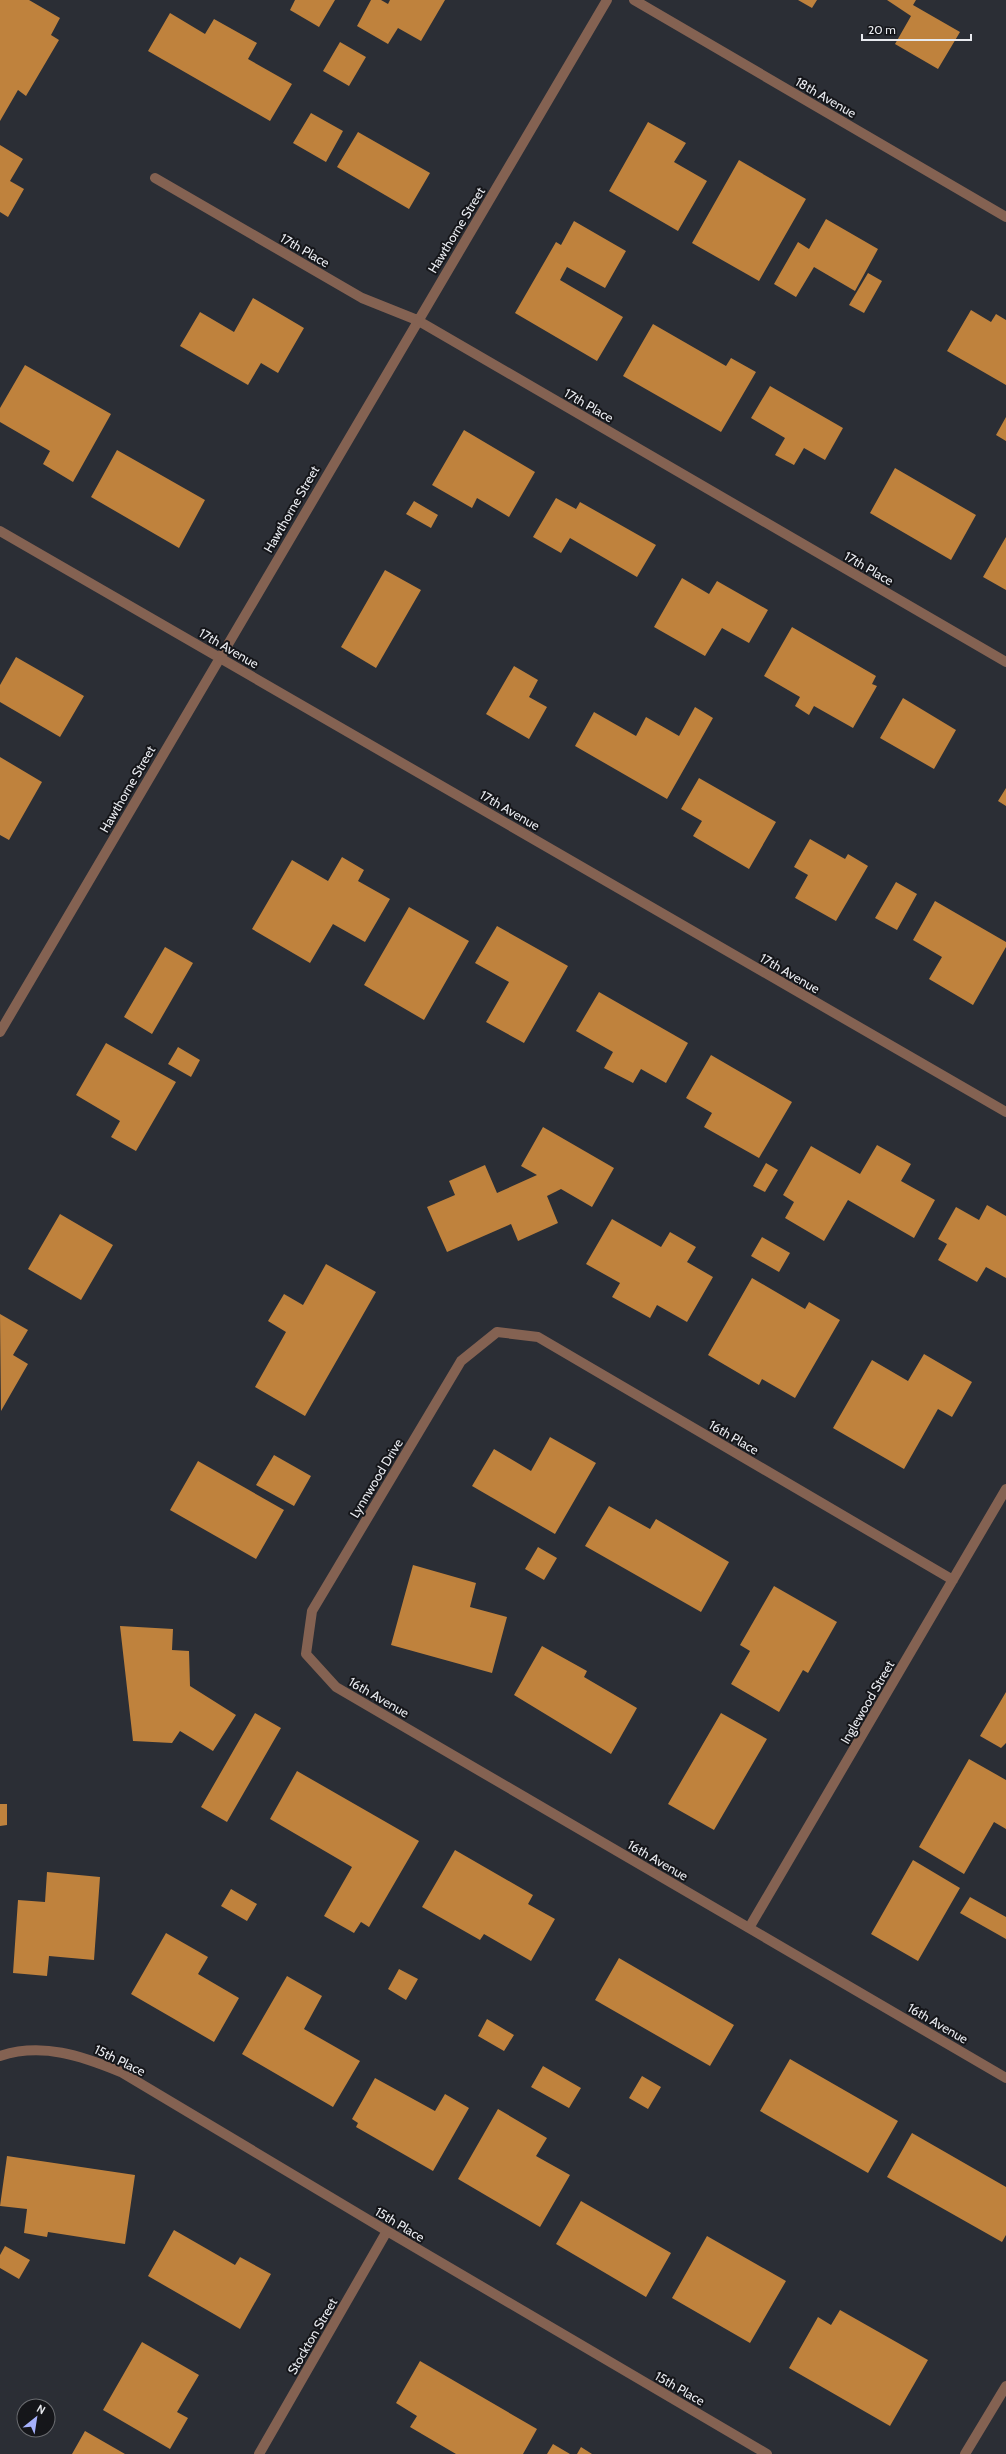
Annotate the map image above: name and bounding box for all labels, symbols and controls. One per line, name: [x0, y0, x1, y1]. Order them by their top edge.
scale bar: [862, 16, 971, 42]
text: 20 m: [868, 22, 896, 37]
street label: 18th Avenue: [793, 73, 860, 121]
street label: Hawthorne Street: [424, 184, 488, 276]
street label: 17th Place: [277, 230, 333, 271]
street label: 17th Place: [561, 385, 617, 426]
street label: Hawthorne Street: [260, 462, 323, 555]
street label: 17th Place: [841, 548, 897, 589]
street label: 17th Avenue: [196, 624, 262, 672]
street label: Hawthorne Street: [96, 742, 159, 835]
street label: 17th Avenue: [477, 786, 543, 834]
street label: 17th Avenue: [757, 949, 823, 997]
street label: 16th Place: [706, 1416, 762, 1458]
street label: Lynnwood Drive: [346, 1435, 406, 1520]
street label: Inglewood Street: [837, 1657, 898, 1747]
street label: 16th Avenue: [346, 1673, 412, 1721]
street label: 16th Avenue: [625, 1836, 691, 1884]
street label: 16th Avenue: [905, 1999, 971, 2047]
street label: 15th Place: [92, 2041, 148, 2079]
street label: 15th Place: [372, 2203, 428, 2245]
street label: Stockton Street: [284, 2294, 341, 2377]
street label: 15th Place: [652, 2367, 708, 2409]
north arrow: [16, 2398, 56, 2438]
text: N: [34, 2401, 48, 2417]

